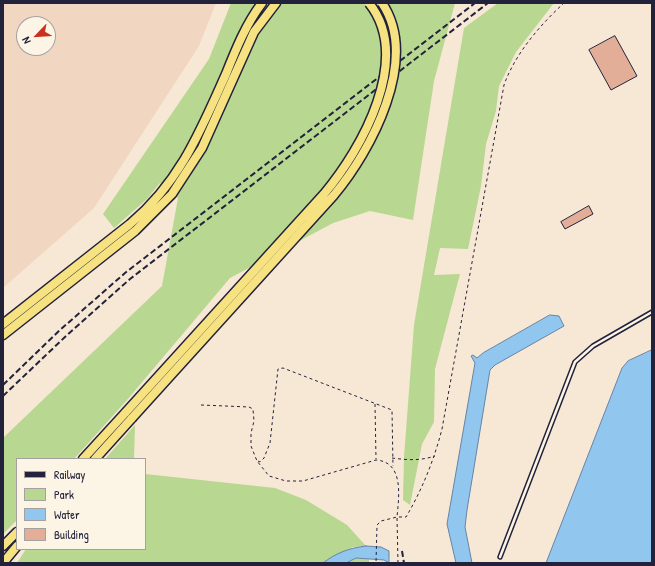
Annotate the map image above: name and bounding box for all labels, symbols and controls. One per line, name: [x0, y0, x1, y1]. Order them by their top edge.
north arrow: [16, 16, 56, 56]
text: N: [18, 35, 34, 46]
legend: [16, 458, 146, 550]
text: Railway: [54, 466, 85, 483]
text: Park: [54, 486, 74, 503]
text: Water: [54, 506, 80, 523]
text: Building: [54, 526, 89, 543]

